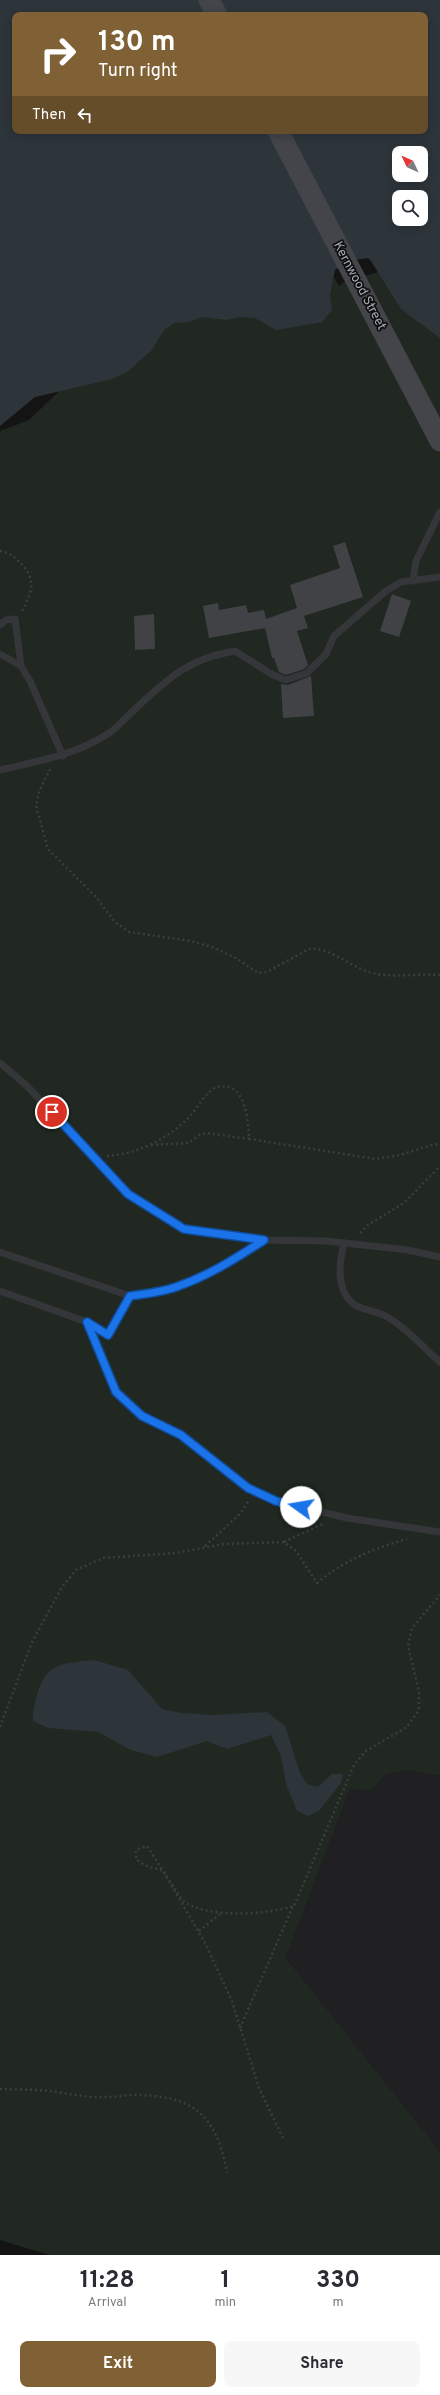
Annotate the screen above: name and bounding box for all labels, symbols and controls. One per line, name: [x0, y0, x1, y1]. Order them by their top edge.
text: 130 m: [98, 25, 176, 61]
icon: right: [32, 28, 84, 80]
text: Turn right: [98, 60, 178, 83]
icon: left: [74, 104, 96, 126]
text: Then: [32, 106, 66, 125]
north arrow: [392, 146, 428, 182]
map controls: [392, 146, 428, 226]
button: search: [392, 190, 428, 226]
street label: Kernwood Street: [329, 239, 389, 333]
pin: [35, 1095, 69, 1129]
icon: arrive: [41, 1101, 63, 1123]
position arrow: [280, 1486, 322, 1528]
text: 11:28: [80, 2266, 135, 2296]
text: 1: [220, 2266, 230, 2296]
text: 330: [316, 2266, 360, 2296]
text: Arrival: [88, 2295, 127, 2311]
text: min: [214, 2295, 236, 2311]
text: m: [333, 2295, 344, 2311]
button: Exit: [20, 2341, 216, 2387]
button: Share: [224, 2341, 420, 2387]

